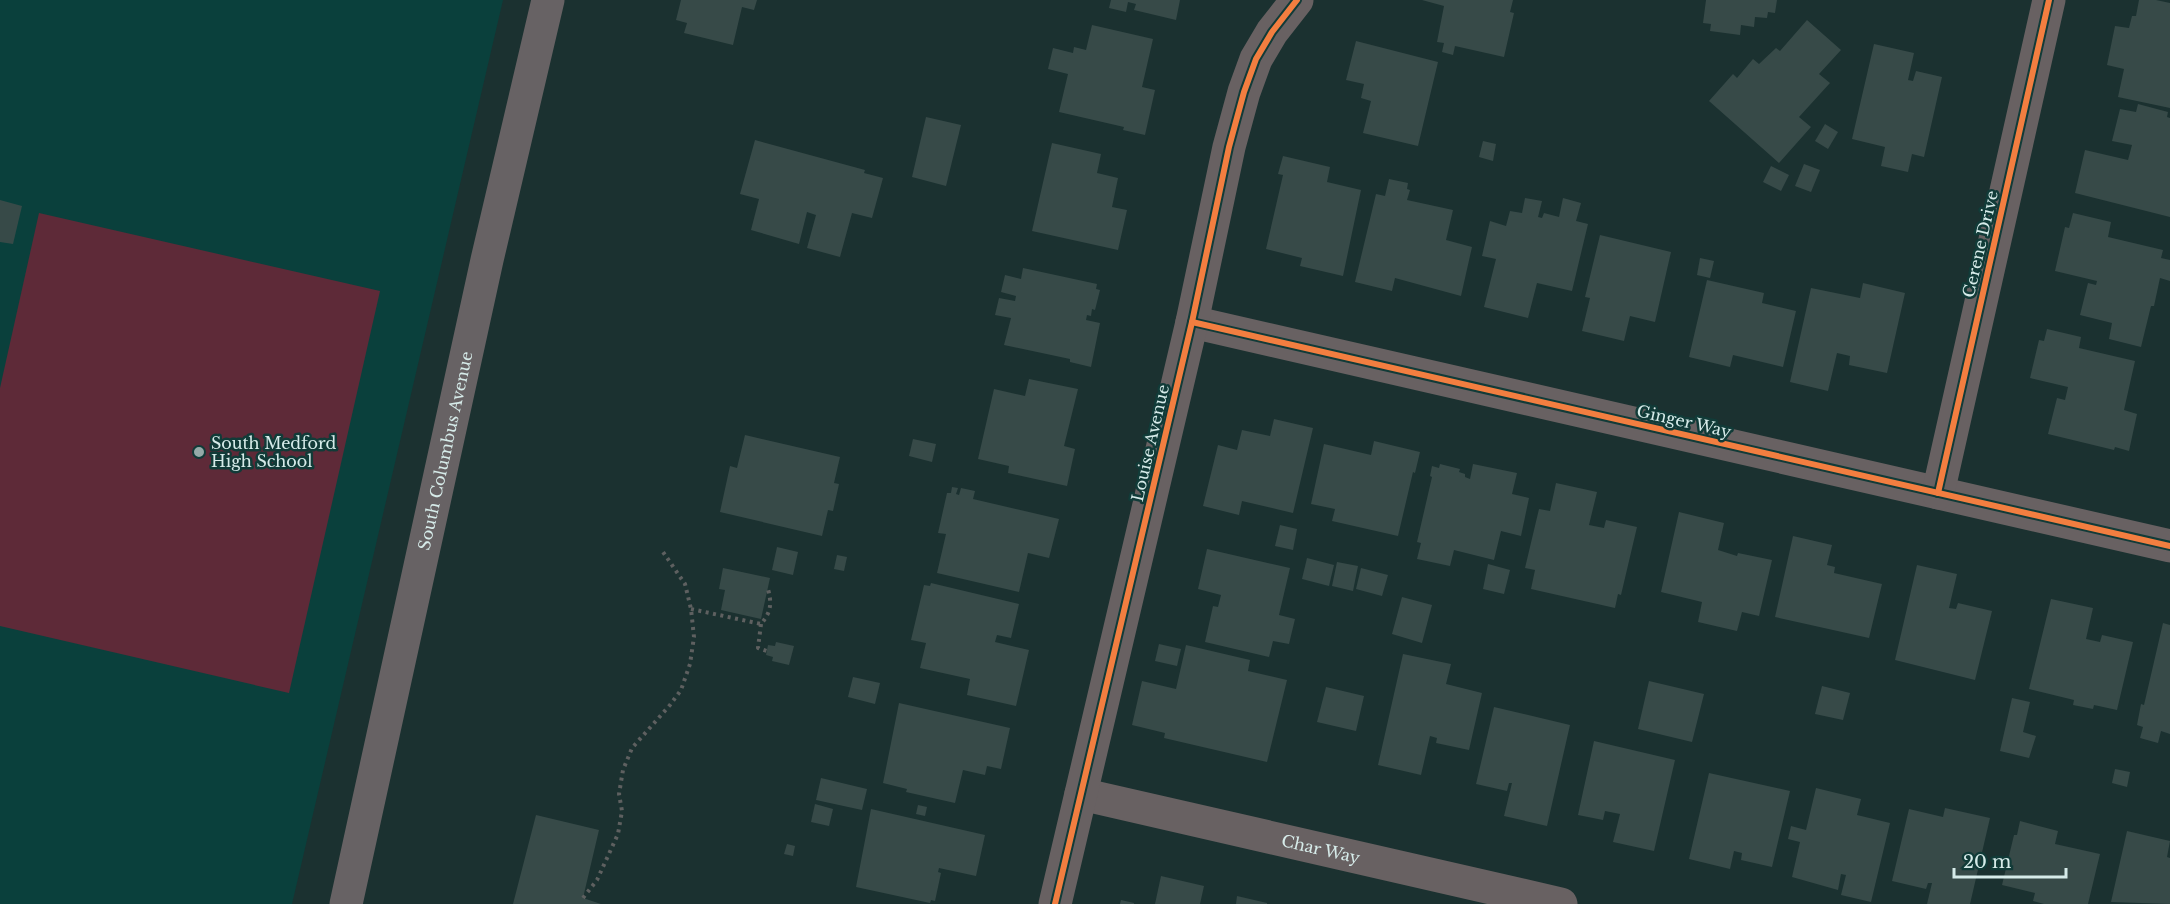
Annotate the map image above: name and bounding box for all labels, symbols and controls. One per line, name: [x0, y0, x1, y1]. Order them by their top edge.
street label: Cerene Drive: [1958, 189, 2002, 299]
street label: South Columbus Avenue: [414, 349, 477, 552]
street label: Louise Avenue: [1127, 382, 1173, 504]
street label: Ginger Way: [1635, 400, 1734, 442]
place label: South Medford High School: [211, 433, 336, 471]
marker: South Medford High School: [192, 445, 206, 459]
street label: Char Way: [1280, 830, 1363, 868]
scale bar: [1954, 841, 2066, 879]
text: 20 m: [1963, 851, 2011, 873]

